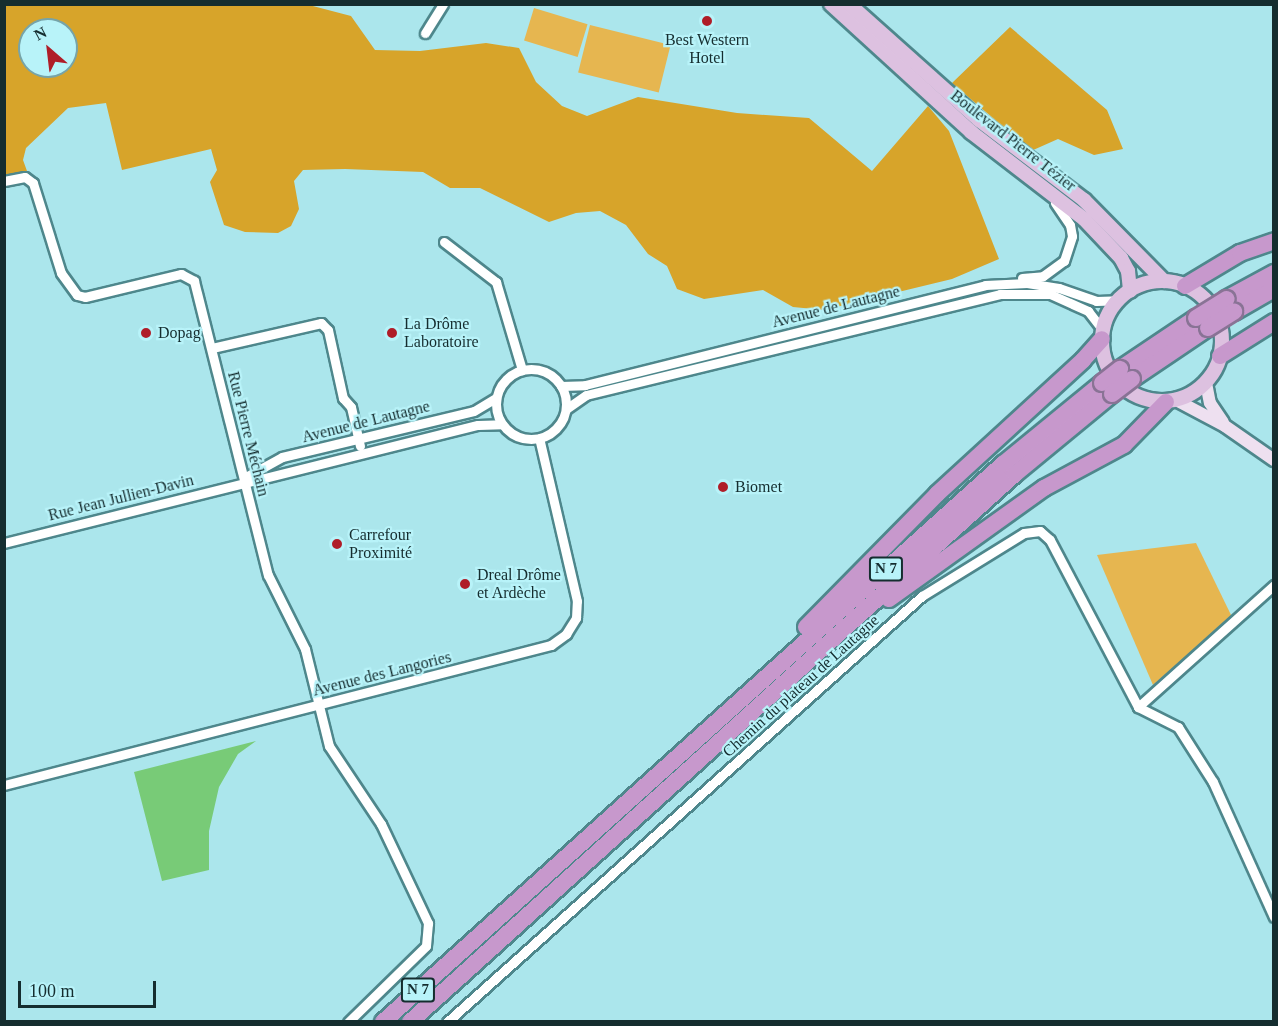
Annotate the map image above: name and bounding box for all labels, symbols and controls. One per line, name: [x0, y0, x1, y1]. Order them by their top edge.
marker: Best Western Hotel: [700, 14, 714, 28]
north arrow: [18, 18, 78, 78]
text: N: [31, 23, 49, 44]
place label: Best Western Hotel: [665, 30, 749, 68]
street label: Boulevard Pierre Tézier: [947, 86, 1079, 196]
street label: Avenue de Lautagne: [770, 282, 902, 332]
place label: La Drôme Laboratoire: [404, 314, 479, 352]
place label: Dopag: [158, 323, 201, 343]
marker: Dopag: [139, 326, 153, 340]
marker: La Drôme Laboratoire: [385, 326, 399, 340]
street label: Rue Pierre Méchain: [223, 370, 273, 498]
street label: Avenue de Lautagne: [300, 397, 432, 447]
street label: Rue Jean Jullien-Davin: [46, 471, 196, 525]
place label: Biomet: [735, 477, 782, 497]
marker: Biomet: [716, 480, 730, 494]
place label: Carrefour Proximité: [349, 525, 412, 563]
marker: Carrefour Proximité: [330, 537, 344, 551]
road number: N 7: [868, 557, 904, 581]
place label: Dreal Drôme et Ardèche: [477, 565, 561, 603]
marker: Dreal Drôme et Ardèche: [458, 577, 472, 591]
street label: Chemin du plateau de Lautagne: [719, 611, 883, 761]
street label: Avenue des Langories: [311, 648, 453, 700]
scale bar: [21, 969, 159, 1007]
road number: N 7: [400, 978, 436, 1002]
text: 100 m: [29, 981, 75, 1001]

